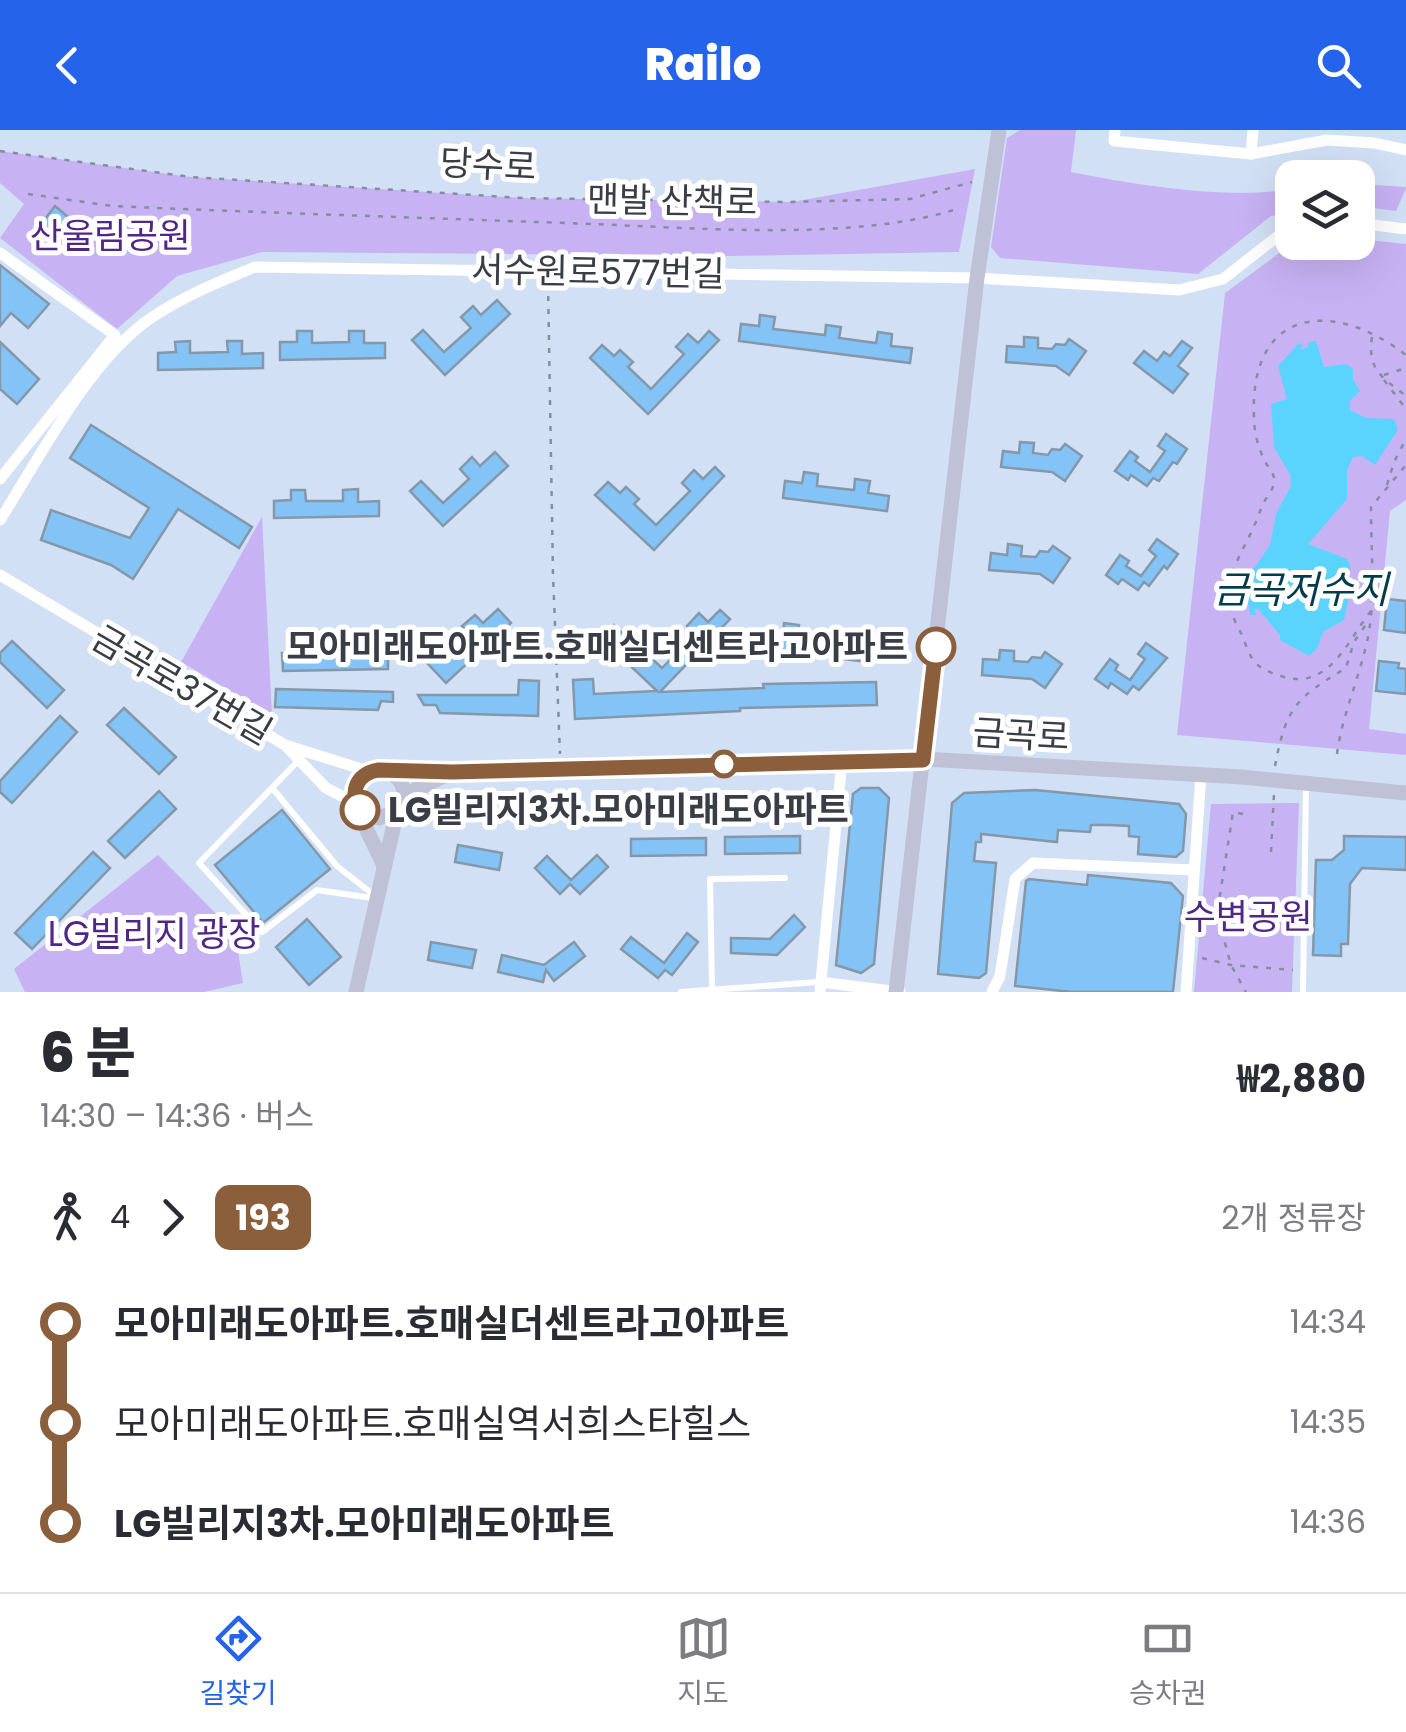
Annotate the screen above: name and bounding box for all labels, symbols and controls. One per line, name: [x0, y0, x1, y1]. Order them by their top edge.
text: Railo: [645, 33, 761, 96]
icon: back: [40, 38, 95, 93]
icon: search: [1311, 38, 1366, 93]
street label: 당수로: [439, 138, 538, 191]
map controls: [1275, 160, 1375, 260]
button: layers: [1275, 160, 1375, 260]
street label: 맨발 산책로: [586, 175, 758, 226]
park label: 산울림공원: [29, 211, 191, 260]
street label: 서수원로577번길: [471, 245, 725, 298]
water label: 금곡저수지: [1214, 563, 1391, 616]
street label: 금곡로37번길: [83, 613, 281, 756]
place label: 모아미래도아파트.호매실더센트라고아파트: [286, 622, 908, 671]
marker: 모아미래도아파트.호매실더센트라고아파트: [917, 628, 955, 666]
street label: 금곡로: [972, 708, 1071, 761]
unlabelled marker: [711, 751, 737, 777]
place label: LG빌리지3차.모아미래도아파트: [388, 785, 849, 834]
marker: LG빌리지3차.모아미래도아파트: [341, 791, 379, 829]
park label: 수변공원: [1184, 892, 1312, 941]
park label: LG빌리지 광장: [48, 909, 260, 958]
text: 6 분: [40, 1014, 136, 1091]
text: ₩2,880: [1237, 1052, 1366, 1105]
text: 14:30 – 14:36 · 버스: [40, 1093, 314, 1138]
icon: walk: [40, 1190, 95, 1245]
icon: forward: [145, 1190, 200, 1245]
text: 193: [235, 1193, 291, 1242]
text: 4: [110, 1194, 130, 1239]
text: 2개 정류장: [1221, 1195, 1366, 1240]
text: 모아미래도아파트.호매실더센트라고아파트: [114, 1297, 789, 1350]
text: 14:34: [1290, 1299, 1366, 1344]
text: 모아미래도아파트.호매실역서희스타힐스: [114, 1397, 751, 1450]
text: 14:35: [1290, 1399, 1366, 1444]
text: LG빌리지3차.모아미래도아파트: [114, 1497, 614, 1550]
text: 14:36: [1290, 1499, 1366, 1544]
tab: 길찾기: [199, 1611, 277, 1715]
tab: 지도: [676, 1611, 731, 1715]
tab: 승차권: [1129, 1611, 1207, 1715]

